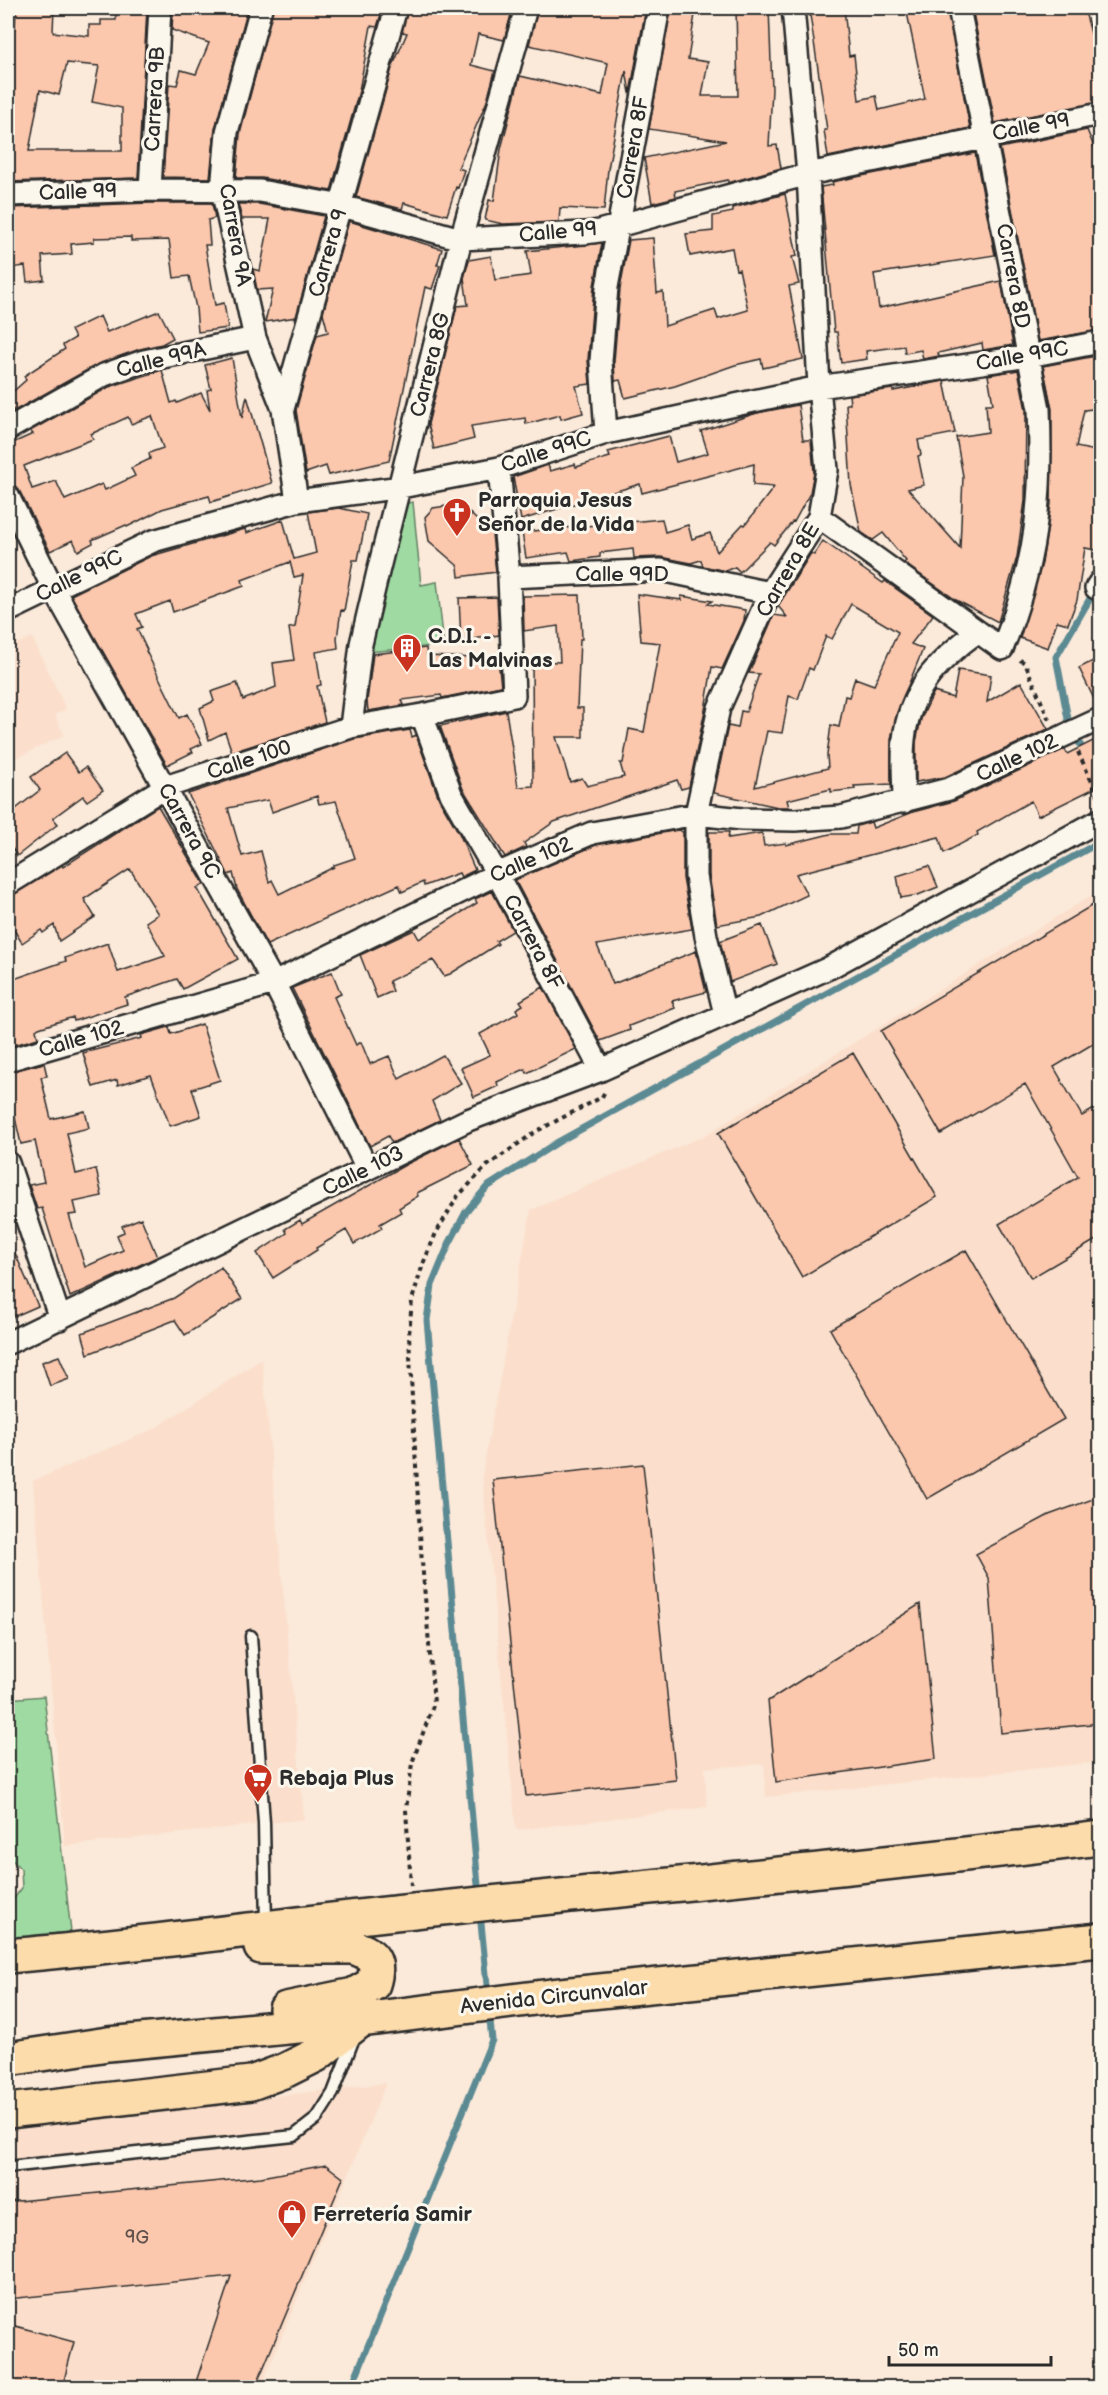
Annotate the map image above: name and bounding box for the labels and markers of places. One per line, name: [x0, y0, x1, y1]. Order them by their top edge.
place label: Parroquia Jesus Señor de la Vida: [478, 488, 635, 537]
church icon: Parroquia Jesus Señor de la Vida: [441, 496, 473, 538]
place label: C.D.I. - Las Malvinas: [428, 624, 552, 673]
building icon: C.D.I. - Las Malvinas: [391, 632, 423, 674]
supermarket icon: Rebaja Plus: [242, 1762, 274, 1804]
place label: Rebaja Plus: [279, 1766, 394, 1791]
shop icon: Ferretería Samir: [276, 2198, 308, 2240]
place label: Ferretería Samir: [313, 2202, 472, 2227]

